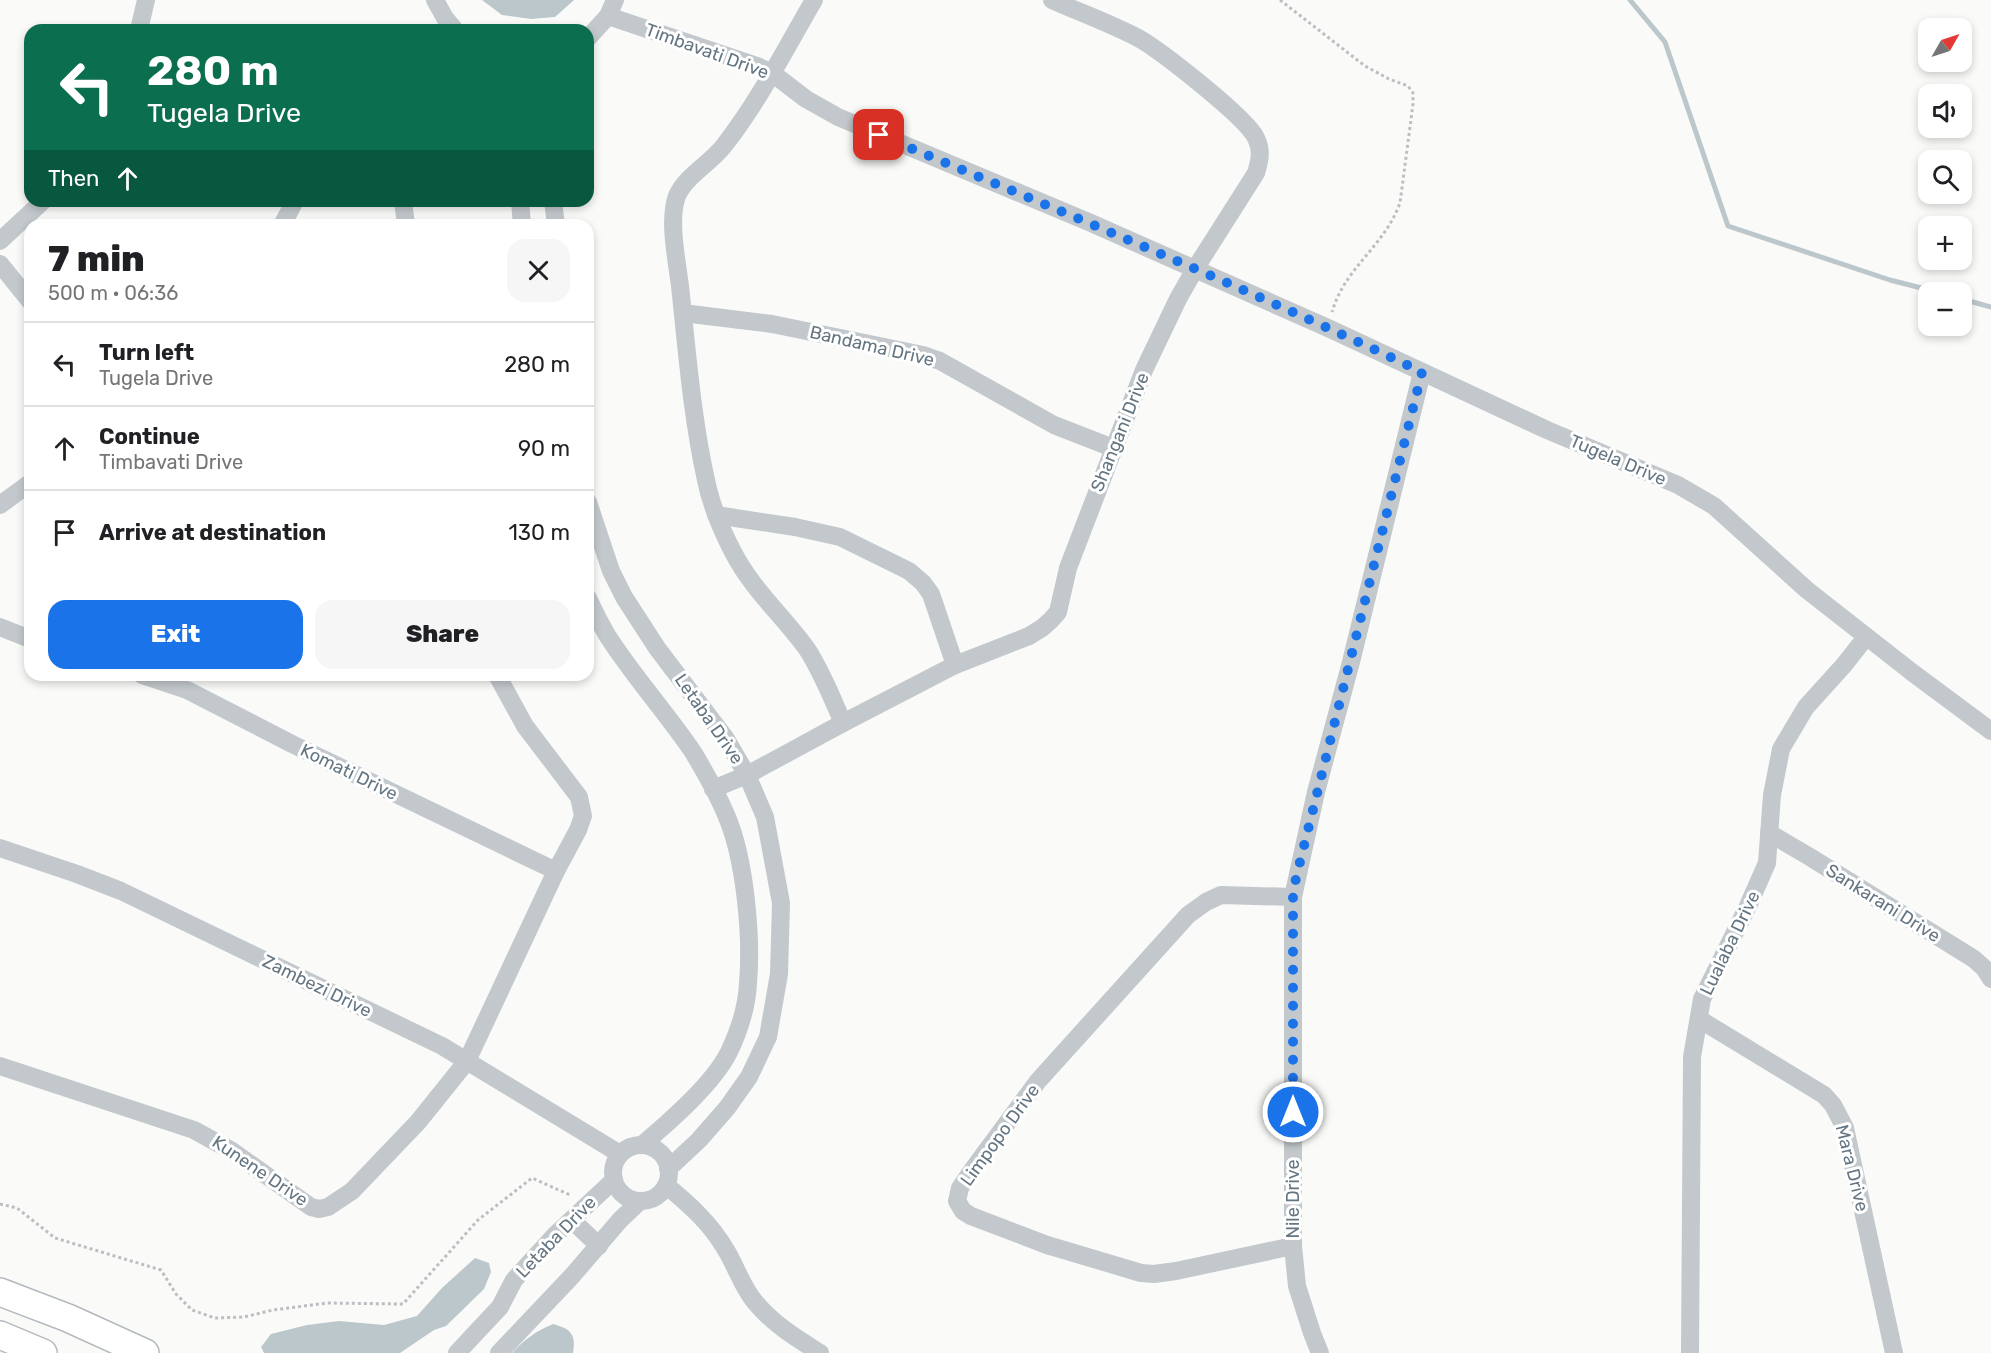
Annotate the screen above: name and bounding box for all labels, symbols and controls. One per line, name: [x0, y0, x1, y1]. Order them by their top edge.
street label: Timbavati Drive: [642, 18, 772, 84]
north arrow: [1918, 18, 1972, 72]
map controls: [1918, 18, 1972, 336]
text: 280 m: [147, 46, 279, 96]
icon: left: [48, 48, 126, 126]
button: sound: [1918, 84, 1972, 138]
text: Tugela Drive: [147, 97, 301, 129]
pin: [853, 109, 904, 160]
icon: arrive: [862, 118, 895, 151]
button: search: [1918, 150, 1972, 204]
icon: ahead: [111, 162, 144, 195]
text: Then: [48, 165, 99, 192]
button: +: [1918, 216, 1972, 270]
text: 7 min: [48, 237, 145, 280]
button: close: [507, 239, 570, 302]
text: 500 m · 06:36: [48, 281, 178, 305]
button: −: [1918, 282, 1972, 336]
street label: Bandama Drive: [808, 321, 936, 371]
text: Turn left: [99, 339, 194, 366]
icon: left: [48, 348, 81, 381]
text: 280 m: [504, 351, 570, 378]
text: Tugela Drive: [99, 366, 213, 390]
street label: Shangani Drive: [1086, 369, 1154, 495]
text: Continue: [99, 423, 200, 450]
street label: Tugela Drive: [1566, 430, 1670, 490]
icon: ahead: [48, 432, 81, 465]
text: 90 m: [518, 435, 570, 462]
text: Timbavati Drive: [99, 450, 243, 474]
icon: arrive: [48, 516, 81, 549]
text: Arrive at destination: [99, 519, 326, 546]
text: 130 m: [508, 519, 570, 546]
button: Exit: [48, 600, 303, 669]
button: Share: [315, 600, 570, 669]
street label: Letaba Drive: [670, 670, 748, 768]
street label: Komati Drive: [297, 739, 401, 805]
street label: Sankarani Drive: [1822, 859, 1944, 947]
street label: Lualaba Drive: [1695, 887, 1765, 999]
street label: Zambezi Drive: [259, 950, 375, 1022]
street label: Limpopo Drive: [956, 1080, 1044, 1190]
position arrow: [1261, 1080, 1325, 1144]
street label: Mara Drive: [1831, 1122, 1873, 1214]
street label: Kunene Drive: [208, 1131, 312, 1211]
street label: Nile Drive: [1282, 1159, 1304, 1239]
street label: Letaba Drive: [512, 1191, 600, 1283]

